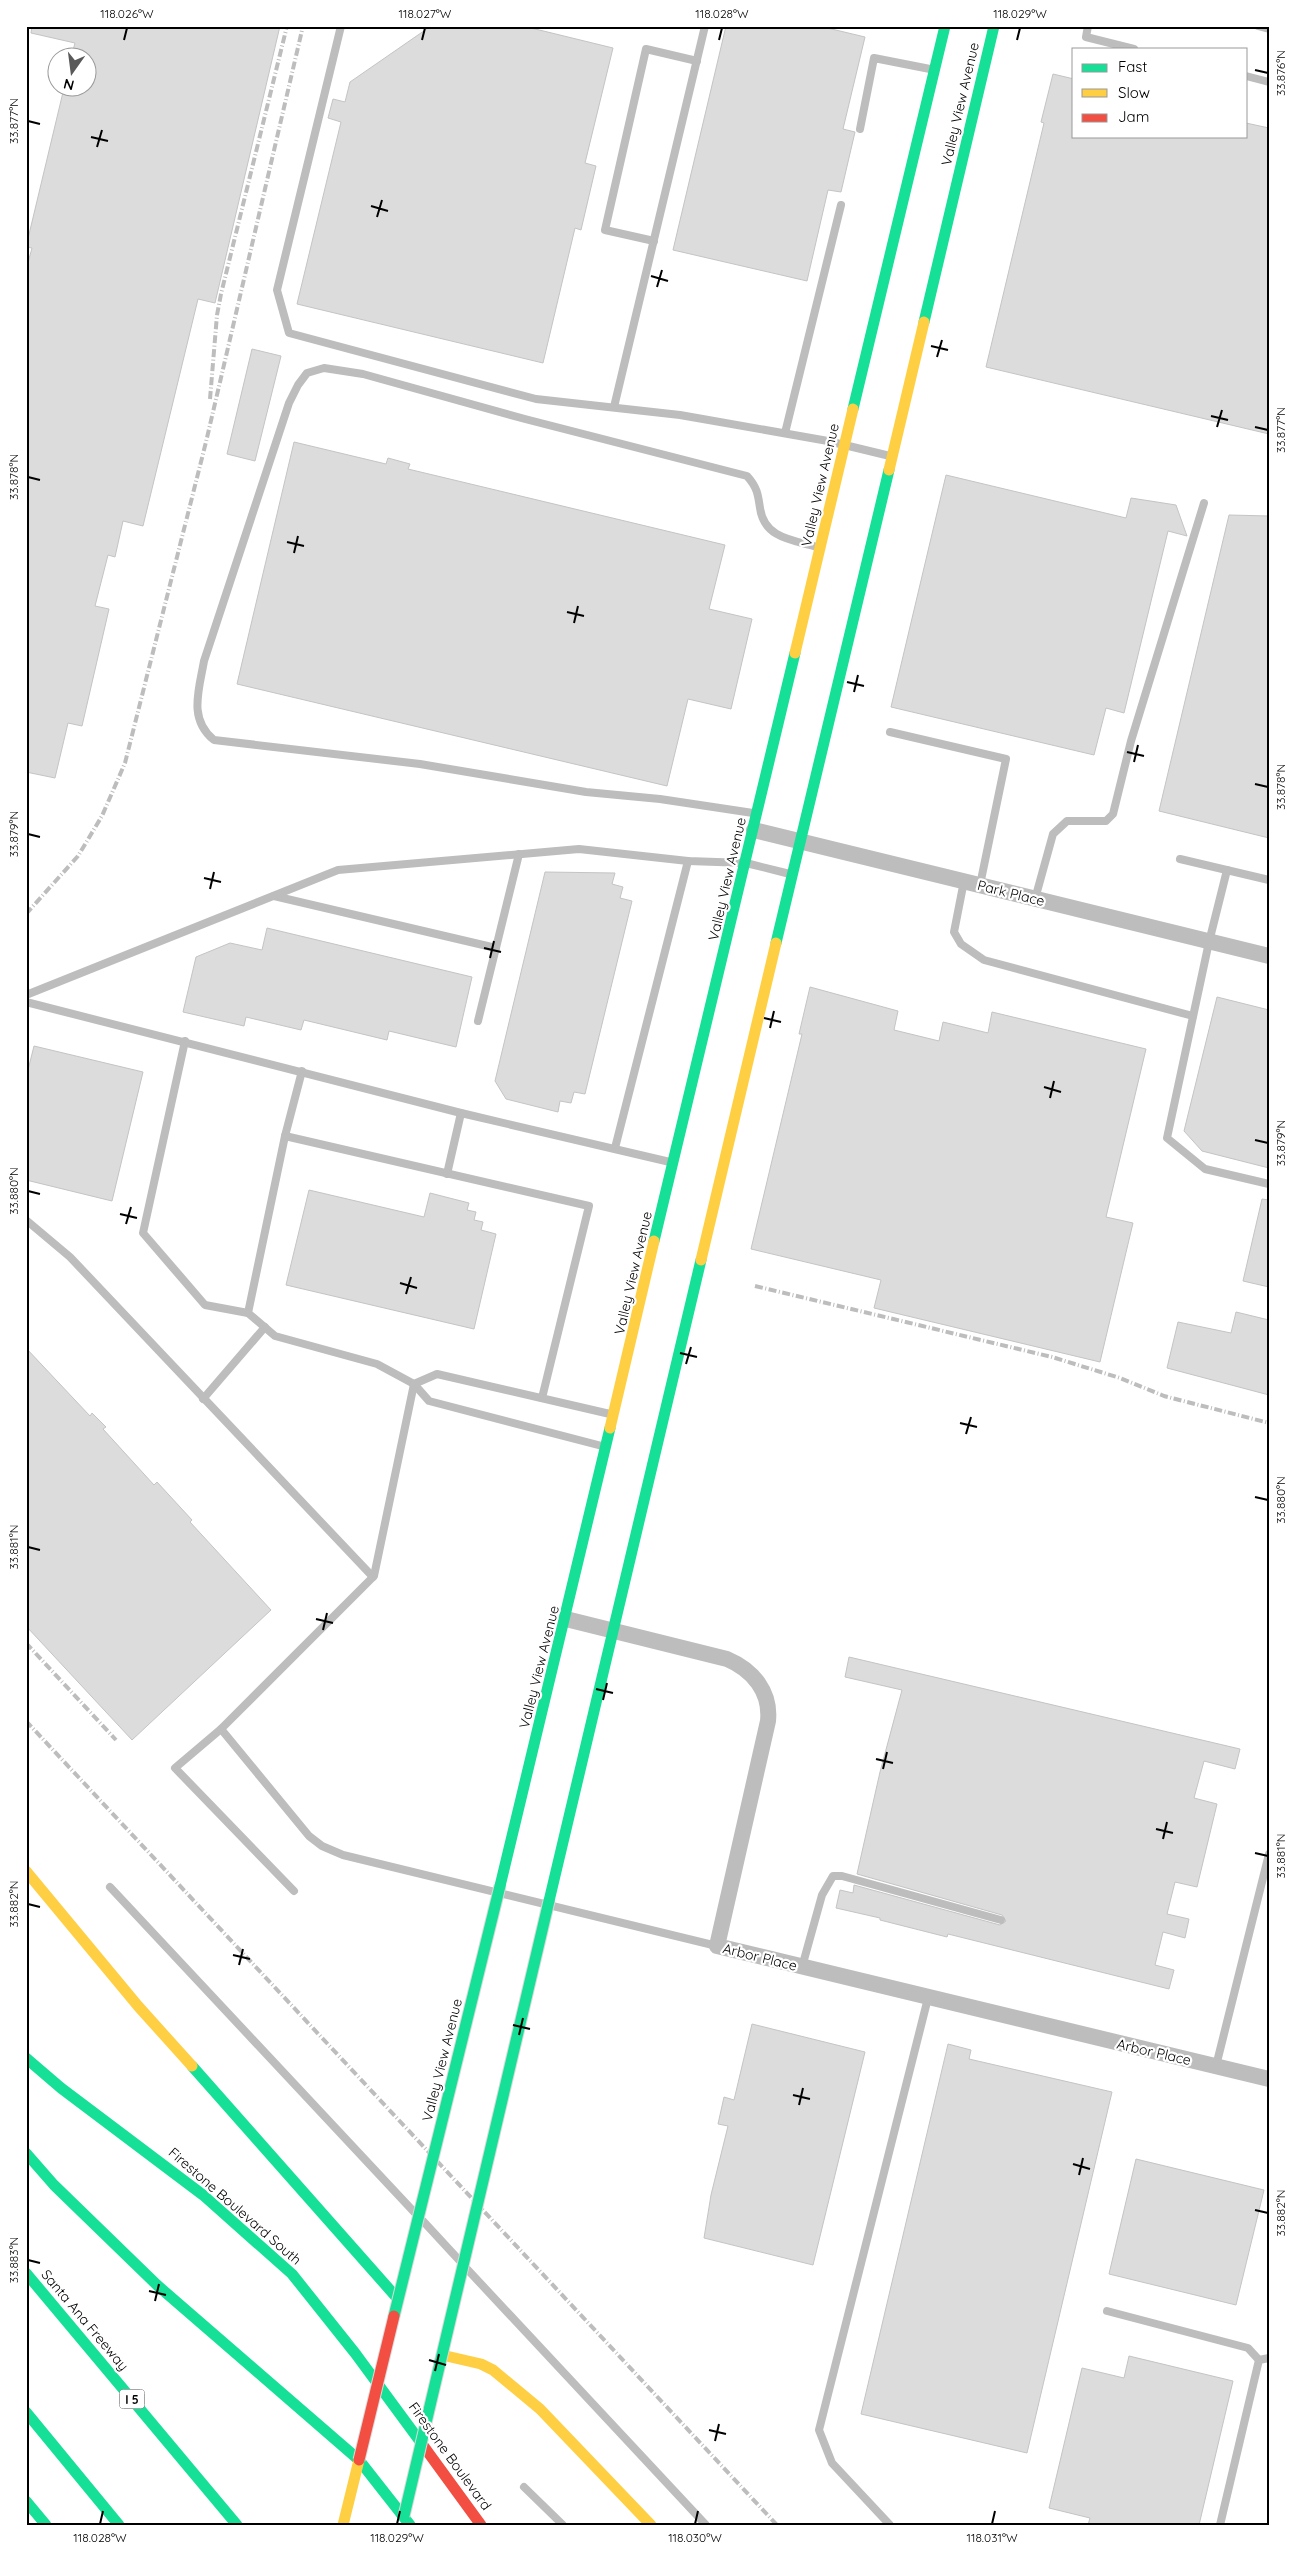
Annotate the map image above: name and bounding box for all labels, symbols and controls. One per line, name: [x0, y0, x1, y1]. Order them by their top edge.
text: 118.026°W: [100, 6, 154, 21]
text: 118.027°W: [399, 6, 452, 21]
text: 118.028°W: [695, 6, 749, 21]
text: 118.029°W: [993, 6, 1047, 21]
street label: Valley View Avenue: [937, 41, 983, 167]
north arrow: [48, 48, 98, 98]
legend: [1072, 48, 1248, 138]
text: 33.876°N: [1273, 50, 1288, 96]
text: Fast: [1118, 57, 1147, 76]
text: N: [62, 75, 76, 95]
text: Slow: [1118, 83, 1150, 102]
text: 33.877°N: [6, 98, 21, 144]
text: Jam: [1118, 107, 1149, 126]
text: 33.877°N: [1273, 407, 1288, 453]
street label: Valley View Avenue: [797, 422, 843, 548]
text: 33.878°N: [6, 454, 21, 500]
text: 33.878°N: [1273, 764, 1288, 810]
text: 33.879°N: [6, 811, 21, 857]
street label: Valley View Avenue: [704, 816, 750, 942]
street label: Park Place: [976, 876, 1047, 910]
text: 33.879°N: [1273, 1120, 1288, 1166]
text: 33.880°N: [6, 1167, 21, 1215]
street label: Valley View Avenue: [610, 1210, 656, 1336]
text: 33.880°N: [1273, 1476, 1288, 1524]
text: 33.881°N: [6, 1525, 21, 1569]
street label: Valley View Avenue: [515, 1604, 563, 1730]
text: 33.881°N: [1273, 1834, 1288, 1878]
text: 33.882°N: [6, 1880, 21, 1928]
street label: Arbor Place: [721, 1939, 799, 1975]
street label: Valley View Avenue: [418, 1997, 466, 2123]
street label: Arbor Place: [1115, 2035, 1193, 2069]
street label: Firestone Boulevard South: [165, 2143, 305, 2269]
text: 33.882°N: [1273, 2189, 1288, 2237]
text: 33.883°N: [6, 2237, 21, 2283]
street label: Santa Ana Freeway: [37, 2266, 133, 2374]
road number: I 5: [120, 2390, 144, 2408]
street label: Firestone Boulevard: [405, 2398, 495, 2514]
text: 118.028°W: [73, 2530, 127, 2545]
text: 118.029°W: [370, 2530, 424, 2545]
text: 118.030°W: [668, 2530, 722, 2545]
text: 118.031°W: [967, 2530, 1018, 2545]

